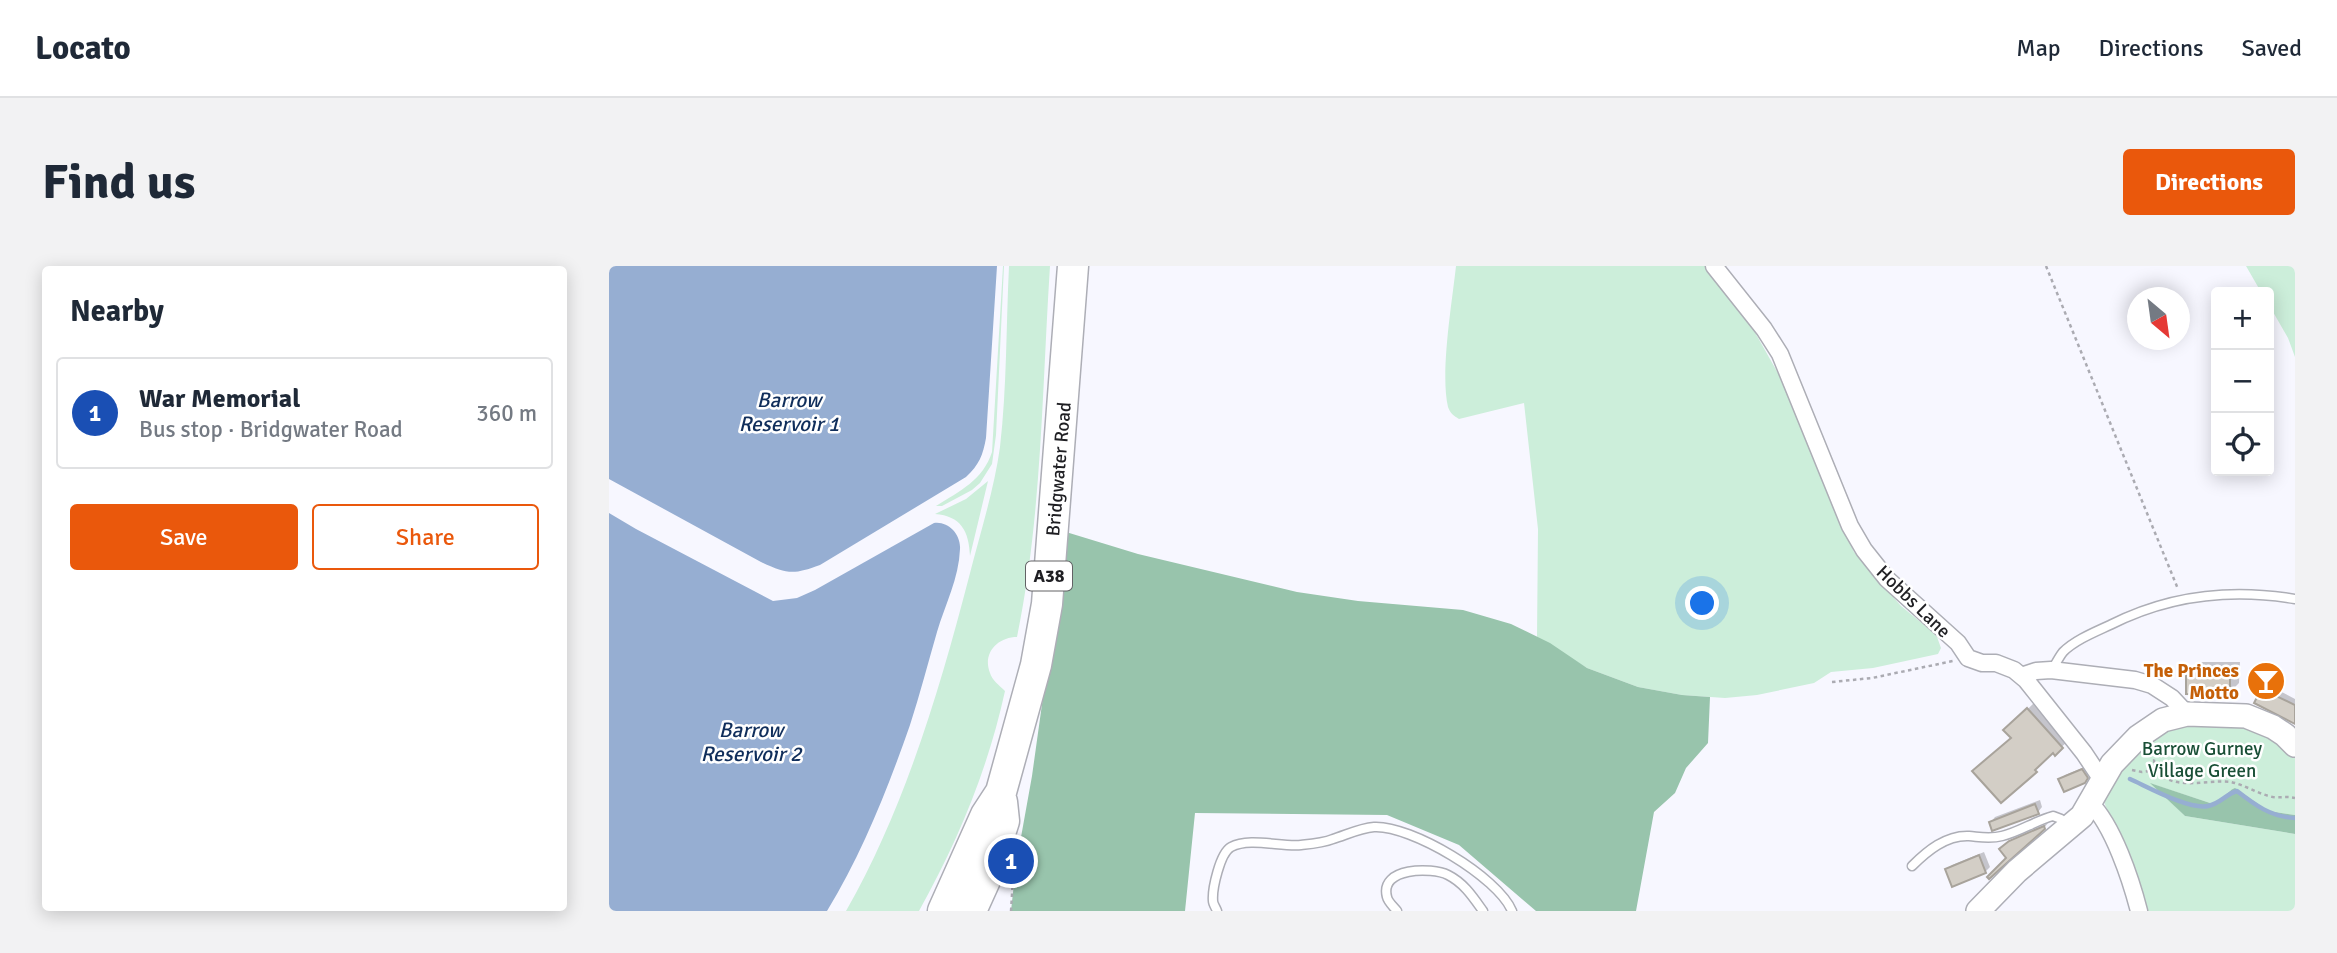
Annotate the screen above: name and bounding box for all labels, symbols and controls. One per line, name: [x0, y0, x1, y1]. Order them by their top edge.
text: Locato: [35, 28, 131, 69]
text: Map: [2016, 33, 2061, 63]
text: Directions: [2099, 33, 2204, 63]
text: Saved: [2242, 33, 2302, 63]
button: Directions: [2123, 149, 2295, 215]
text: Find us: [42, 152, 195, 212]
north arrow: [2127, 287, 2190, 350]
map controls: [2211, 287, 2274, 476]
button: +: [2211, 287, 2274, 350]
text: Nearby: [70, 293, 164, 330]
button: −: [2211, 350, 2274, 413]
text: War Memorial: [139, 383, 300, 415]
water label: Barrow Reservoir 1: [739, 387, 839, 437]
text: 1: [89, 399, 101, 428]
text: 360 m: [476, 399, 537, 428]
street label: Bridgwater Road: [1041, 401, 1077, 537]
button: locate: [2211, 413, 2274, 476]
text: Bus stop · Bridgwater Road: [139, 415, 403, 444]
button: Save: [70, 504, 298, 570]
button: Share: [312, 504, 539, 570]
street label: Hobbs Lane: [1871, 560, 1956, 643]
road number: A38: [1026, 562, 1072, 590]
your location: [1685, 586, 1719, 620]
place label: The Princes Motto: [2144, 659, 2239, 705]
bar icon: The Princes Motto: [2245, 660, 2287, 702]
water label: Barrow Reservoir 2: [701, 717, 803, 767]
park label: Barrow Gurney Village Green: [2142, 737, 2262, 783]
pin: 1: [988, 835, 1034, 887]

